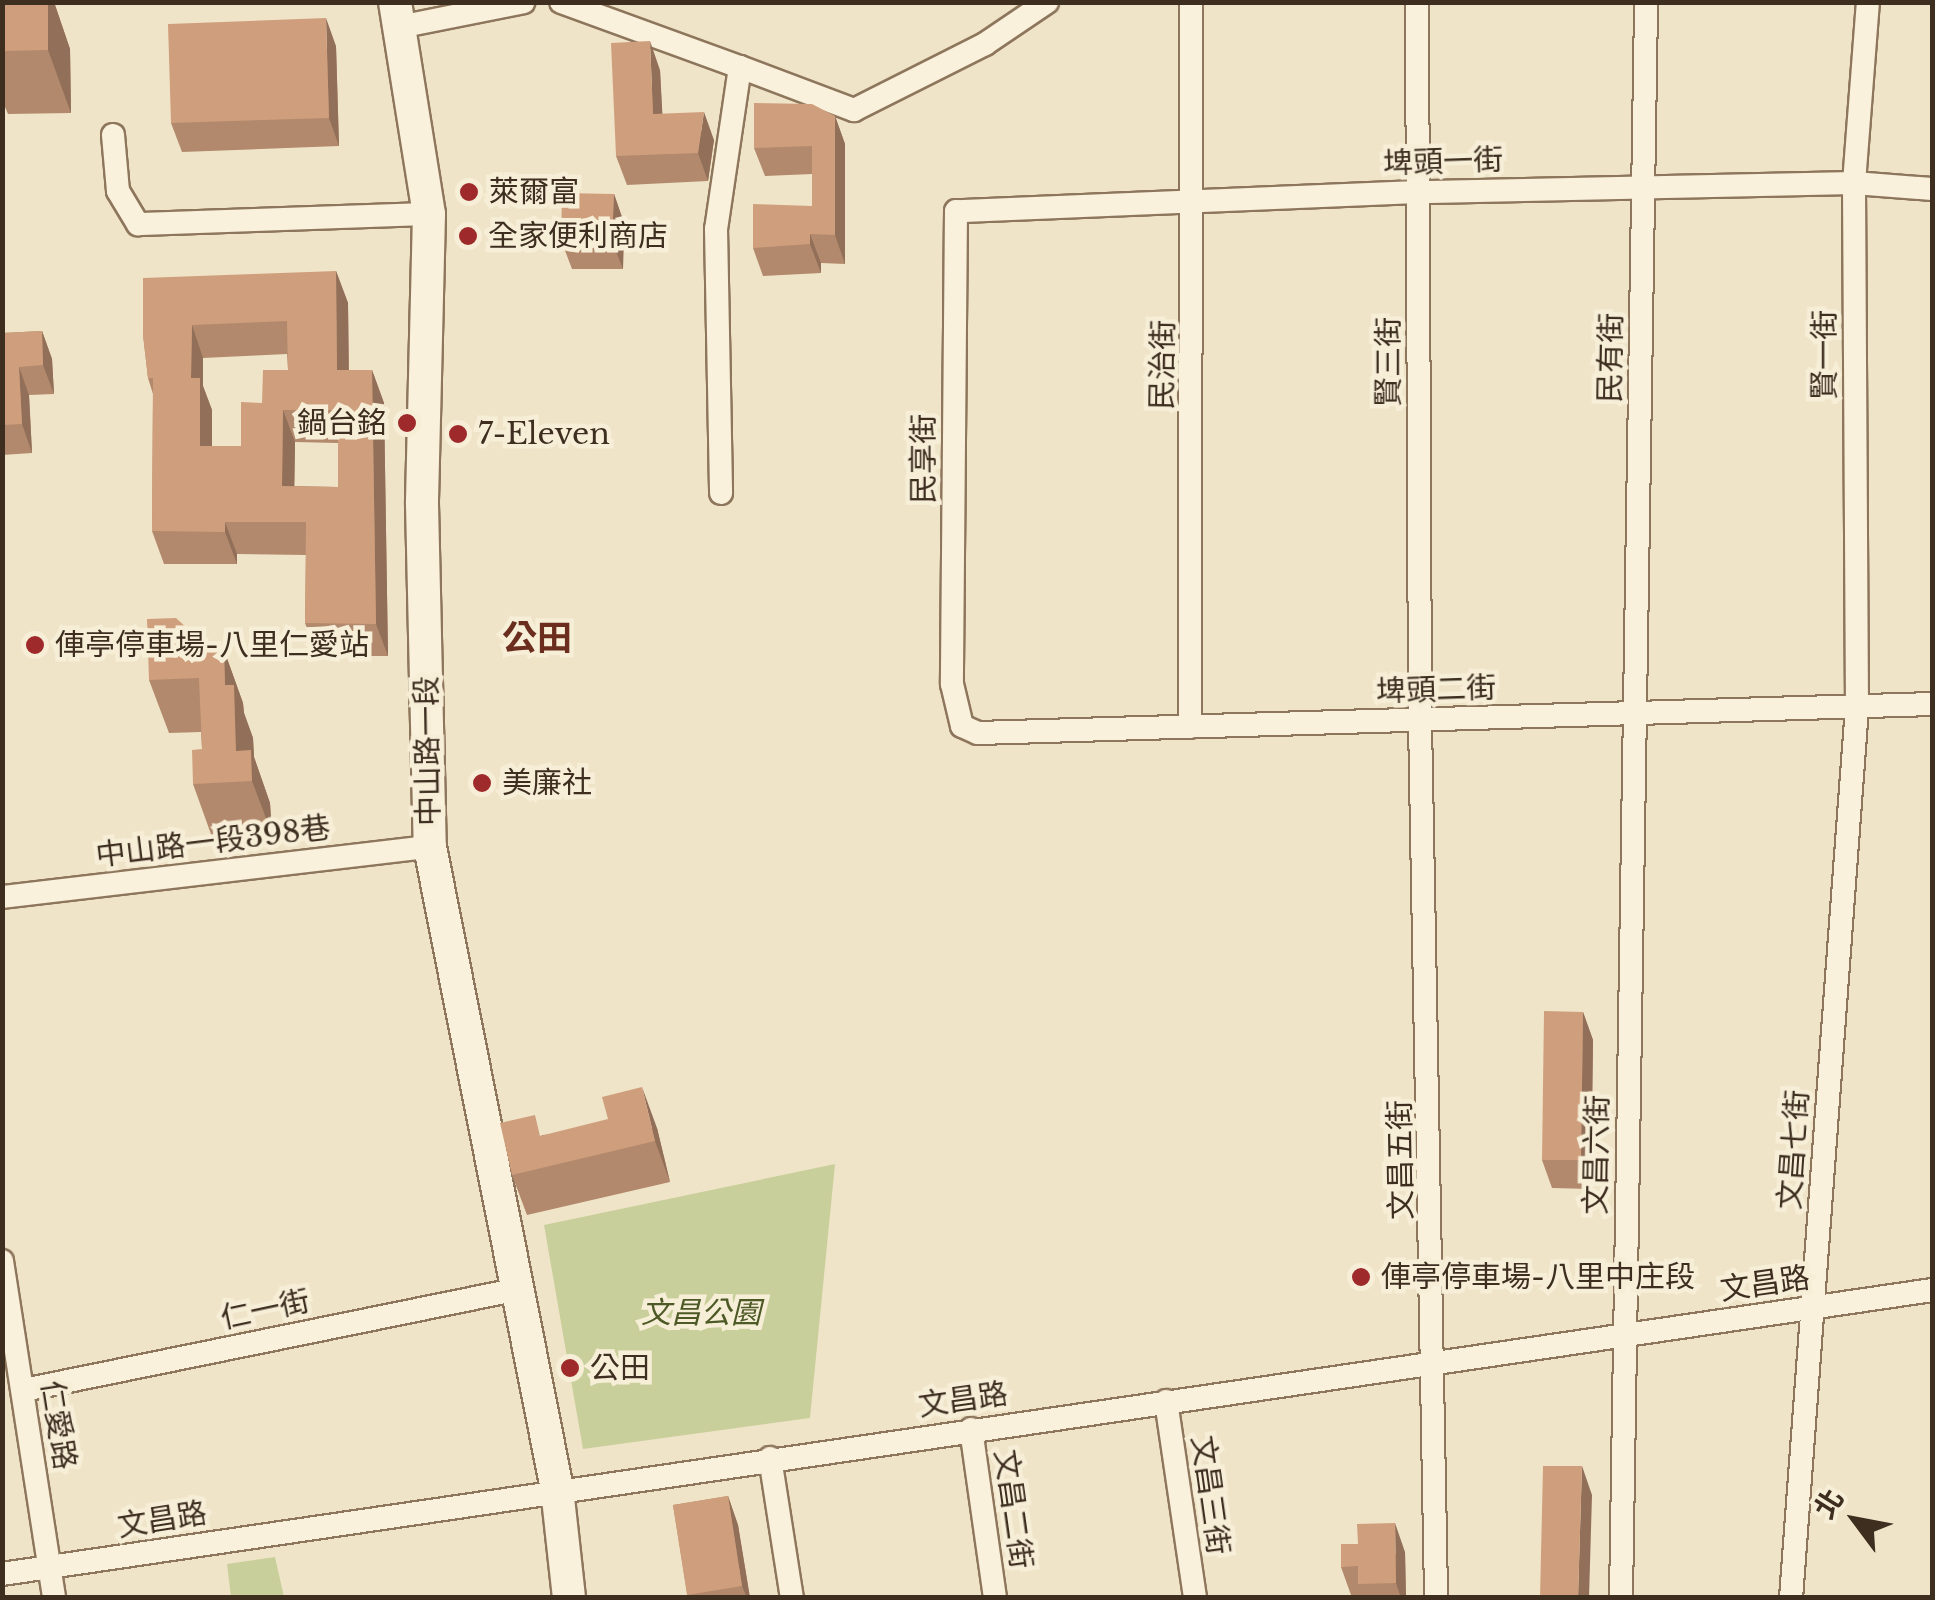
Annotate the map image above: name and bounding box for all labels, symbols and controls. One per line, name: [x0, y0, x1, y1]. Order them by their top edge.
street label: 埤頭一街: [1382, 142, 1504, 182]
place label: 萊爾富: [489, 174, 579, 210]
marker: 萊爾富: [458, 181, 480, 203]
place label: 全家便利商店: [488, 218, 668, 254]
marker: 全家便利商店: [457, 225, 479, 247]
street label: 賢一街: [1807, 310, 1843, 400]
street label: 民有街: [1592, 313, 1630, 403]
street label: 賢三街: [1371, 317, 1407, 407]
street label: 民治街: [1144, 320, 1182, 410]
place label: 鍋台銘: [297, 405, 387, 441]
marker: 鍋台銘: [396, 412, 418, 434]
street label: 民享街: [906, 414, 942, 504]
place label: 7-Eleven: [478, 416, 610, 452]
marker: 7-Eleven: [447, 423, 469, 445]
district label: 公田: [502, 617, 572, 659]
place label: 俥亭停車場-八里仁愛站: [55, 627, 369, 663]
marker: 俥亭停車場-八里仁愛站: [24, 634, 46, 656]
street label: 埤頭二街: [1375, 670, 1497, 710]
street label: 中山路一段: [409, 676, 447, 826]
place label: 美廉社: [502, 765, 592, 801]
marker: 美廉社: [471, 772, 493, 794]
street label: 中山路一段398巷: [94, 810, 332, 874]
street label: 文昌七街: [1772, 1089, 1816, 1211]
street label: 文昌六街: [1578, 1095, 1616, 1215]
street label: 文昌五街: [1382, 1100, 1420, 1220]
place label: 俥亭停車場-八里中庄段: [1381, 1259, 1695, 1295]
street label: 文昌路: [1718, 1260, 1812, 1308]
marker: 俥亭停車場-八里中庄段: [1350, 1266, 1372, 1288]
street label: 仁一街: [217, 1283, 313, 1337]
park label: 文昌公園: [641, 1295, 761, 1331]
place label: 公田: [590, 1350, 650, 1386]
marker: 公田: [559, 1357, 581, 1379]
street label: 文昌路: [916, 1376, 1010, 1424]
street label: 仁愛路: [33, 1378, 83, 1472]
street label: 文昌三街: [1184, 1433, 1236, 1557]
street label: 文昌二街: [987, 1447, 1039, 1571]
north arrow: [1805, 1470, 1905, 1570]
text: 北: [1807, 1483, 1851, 1525]
street label: 文昌路: [115, 1495, 209, 1545]

